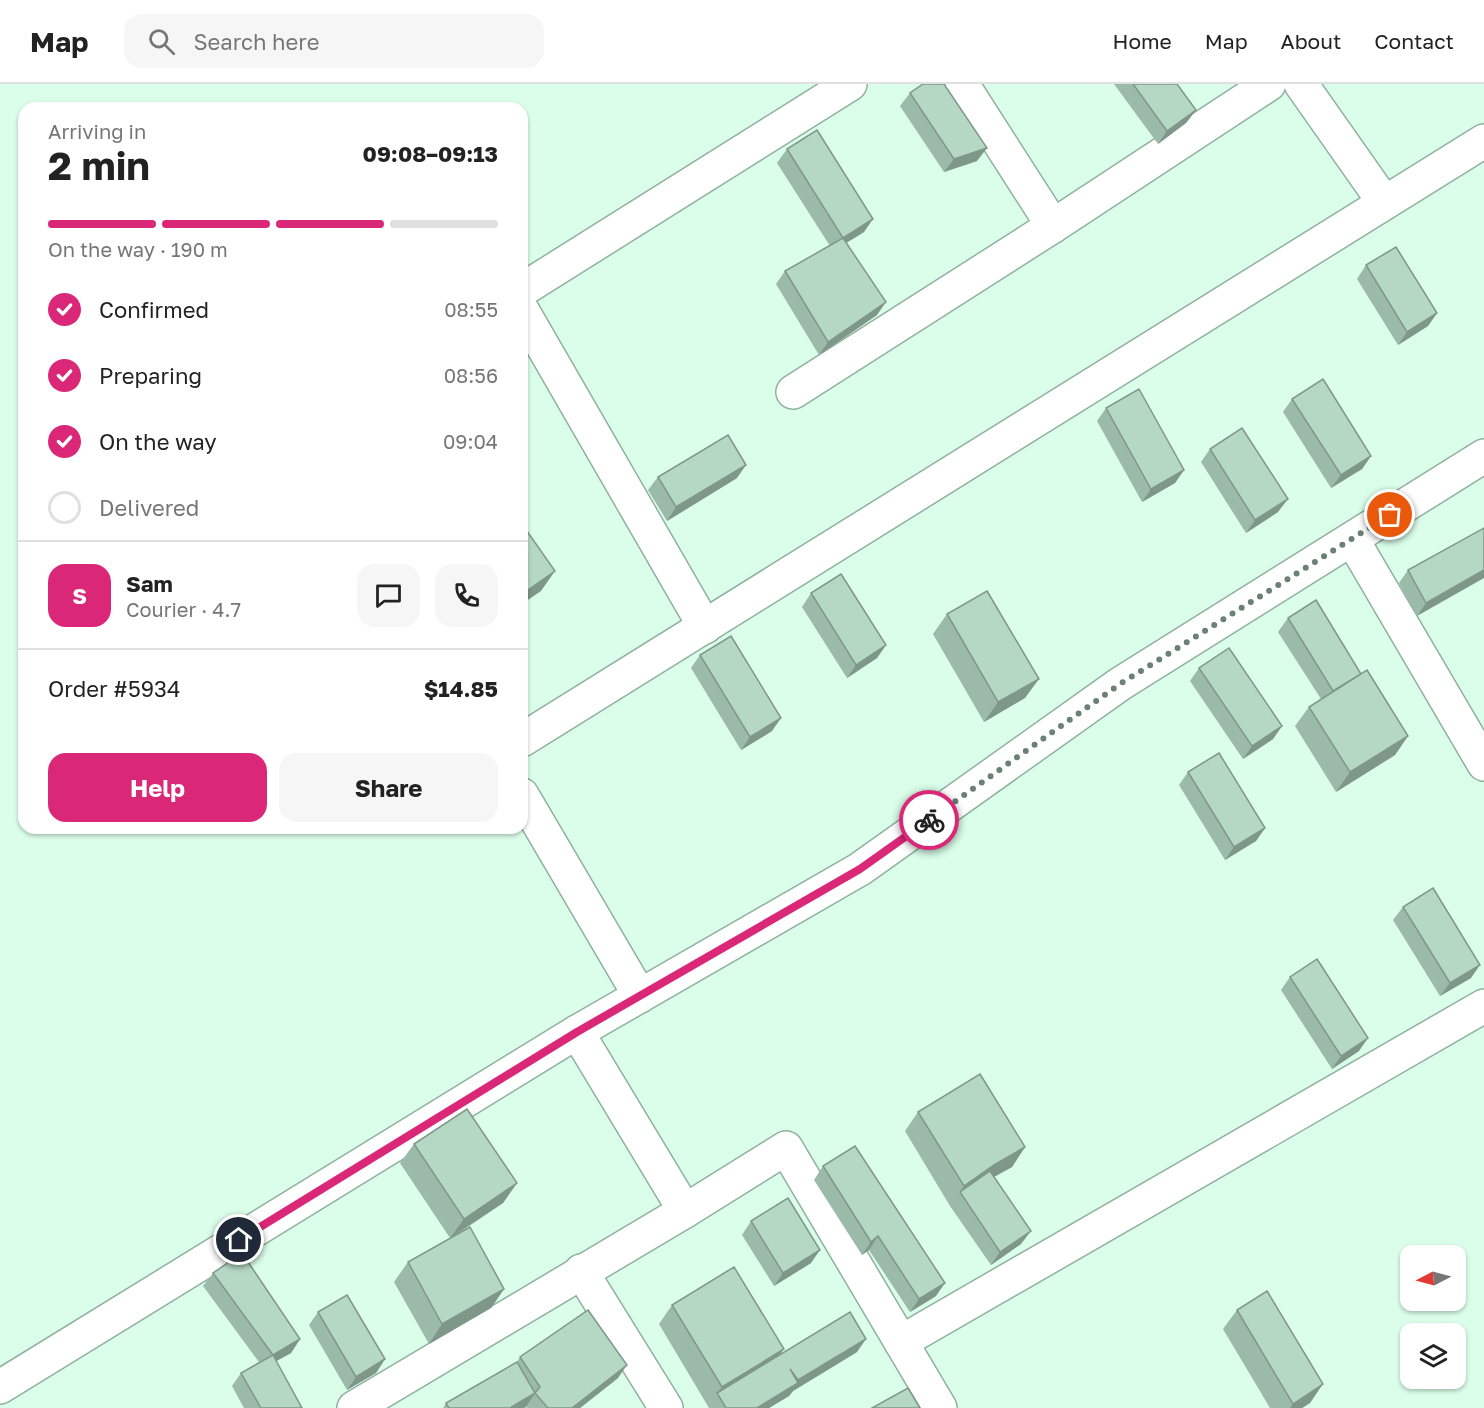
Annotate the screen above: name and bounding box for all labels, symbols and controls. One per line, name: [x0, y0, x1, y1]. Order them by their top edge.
search box: [124, 14, 544, 68]
text: Map: [30, 25, 88, 58]
icon: search: [145, 25, 178, 58]
text: Search here: [193, 28, 319, 55]
text: Home: [1112, 28, 1172, 54]
text: Map: [1205, 28, 1248, 54]
text: About: [1281, 28, 1341, 54]
text: Contact: [1374, 28, 1454, 54]
text: Arriving in: [48, 119, 146, 143]
text: 09:08–09:13: [363, 140, 498, 167]
text: 2 min: [48, 142, 150, 189]
text: On the way · 190 m: [48, 237, 228, 261]
icon: check: [48, 293, 81, 326]
text: Confirmed: [99, 296, 209, 323]
text: 08:55: [444, 297, 498, 321]
icon: check: [48, 359, 81, 392]
text: Preparing: [99, 362, 202, 389]
text: 08:56: [444, 363, 498, 387]
icon: check: [48, 425, 81, 458]
text: On the way: [99, 428, 217, 455]
text: 09:04: [443, 429, 498, 453]
pin: [1364, 489, 1415, 540]
text: Delivered: [99, 494, 199, 521]
icon: bag: [1373, 498, 1406, 531]
button: chat: [357, 564, 420, 627]
button: phone: [435, 564, 498, 627]
text: Sam: [126, 570, 173, 597]
text: S: [72, 582, 87, 609]
text: Courier · 4.7: [126, 597, 241, 621]
text: Order #5934: [48, 675, 180, 702]
text: $14.85: [424, 675, 498, 702]
button: Help: [48, 753, 267, 822]
button: Share: [279, 753, 498, 822]
courier: [899, 790, 959, 850]
icon: bike: [913, 804, 946, 837]
pin: [213, 1214, 264, 1265]
icon: home: [222, 1223, 255, 1256]
north arrow: [1400, 1245, 1466, 1311]
map controls: [1400, 1245, 1466, 1389]
button: layers: [1400, 1323, 1466, 1389]

